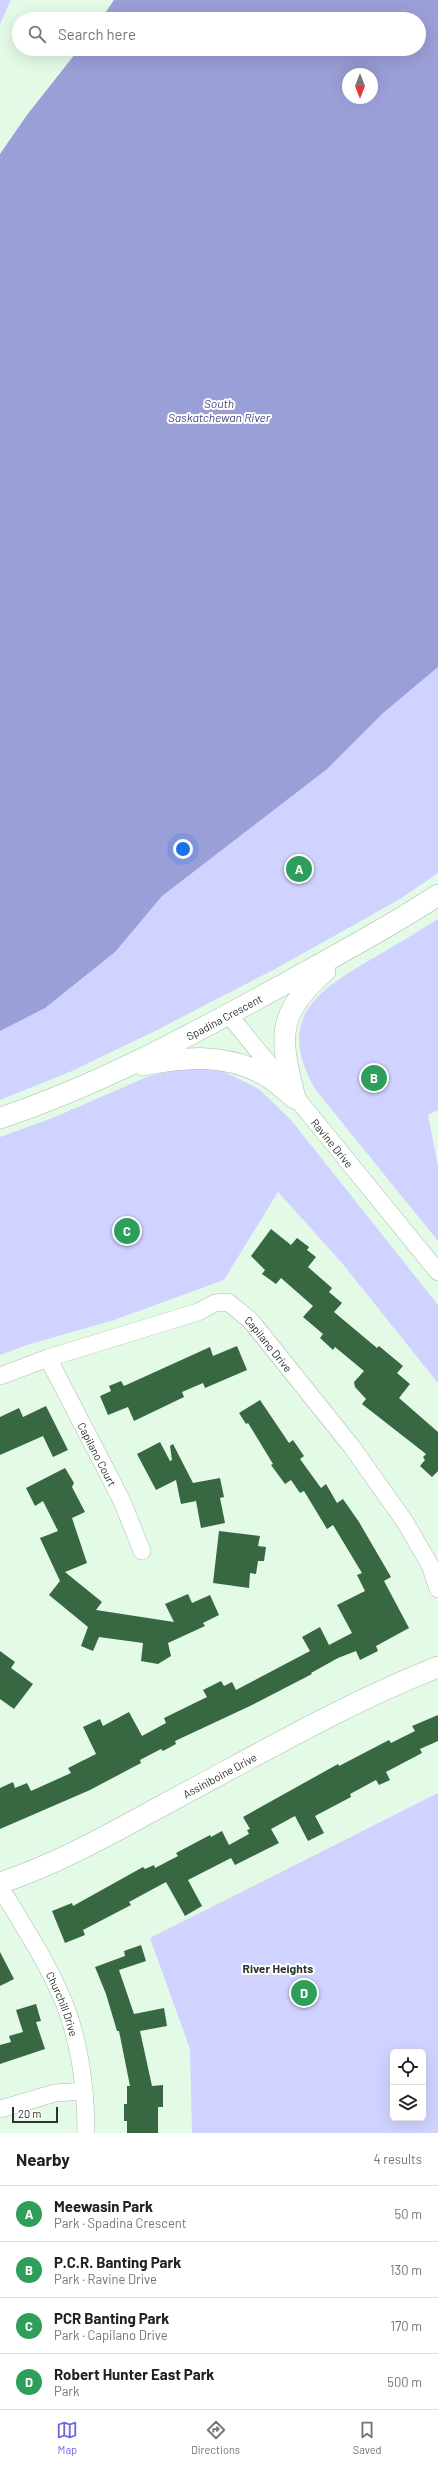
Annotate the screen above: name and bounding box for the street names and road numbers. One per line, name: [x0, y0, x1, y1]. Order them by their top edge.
street label: Spadina Crescent: [184, 991, 264, 1042]
street label: Ravine Drive: [309, 1116, 356, 1170]
street label: Capilano Drive: [243, 1313, 295, 1374]
street label: Capilano Court: [76, 1420, 120, 1488]
street label: Assiniboine Drive: [180, 1750, 259, 1800]
street label: Churchill Drive: [44, 1969, 81, 2038]

